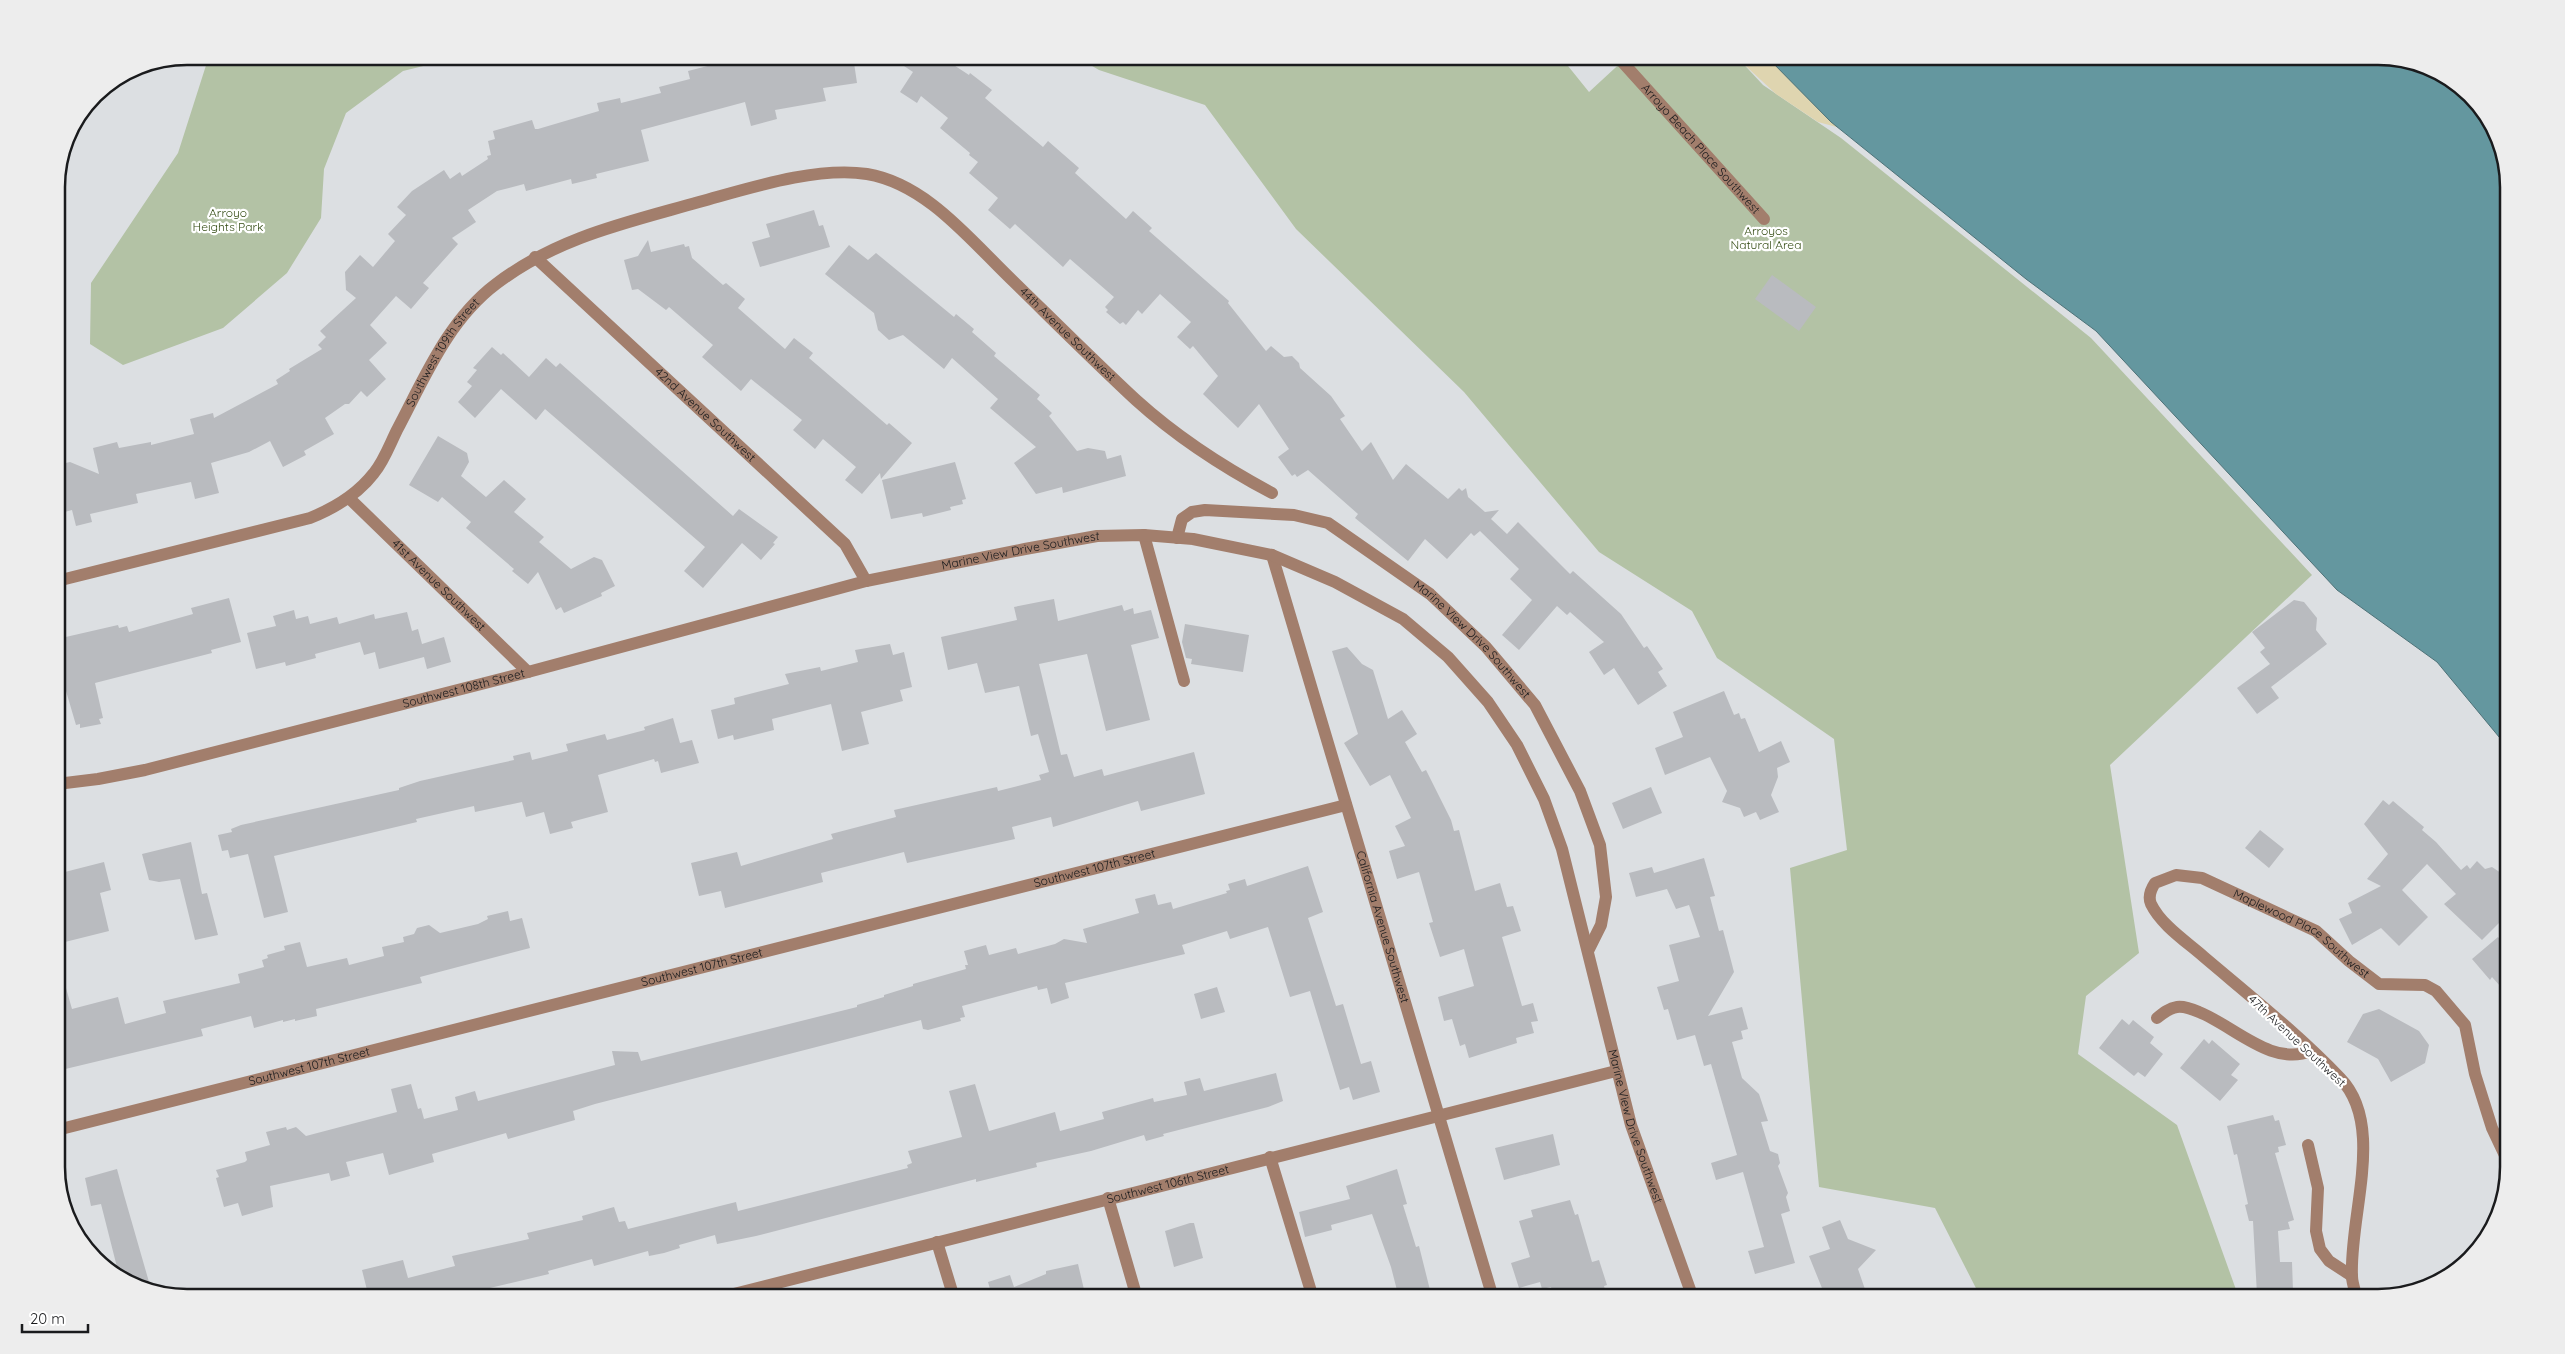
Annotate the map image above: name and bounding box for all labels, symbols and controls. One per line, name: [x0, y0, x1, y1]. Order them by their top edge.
street label: Arroyo Beach Place Southwest: [1638, 80, 1764, 217]
park label: Arroyo Heights Park: [193, 205, 263, 234]
park label: Arroyos Natural Area: [1731, 223, 1801, 252]
street label: 44th Avenue Southwest: [1017, 284, 1119, 384]
street label: Southwest 109th Street: [402, 295, 482, 409]
street label: 42nd Avenue Southwest: [652, 364, 759, 465]
street label: Marine View Drive Southwest: [940, 528, 1100, 573]
street label: 41st Avenue Southwest: [389, 536, 489, 634]
street label: Marine View Drive Southwest: [1411, 577, 1534, 701]
street label: Southwest 108th Street: [401, 665, 526, 711]
street label: Southwest 107th Street: [1032, 845, 1157, 890]
street label: California Avenue Southwest: [1353, 849, 1413, 1005]
street label: Maplewood Place Southwest: [2231, 886, 2373, 981]
street label: Southwest 107th Street: [639, 944, 764, 989]
street label: 47th Avenue Southwest: [2245, 992, 2349, 1090]
street label: Southwest 107th Street: [247, 1043, 371, 1088]
street label: Marine View Drive Southwest: [1605, 1048, 1666, 1205]
street label: Southwest 106th Street: [1105, 1161, 1230, 1206]
scale bar: [22, 1302, 89, 1334]
text: 20 m: [30, 1309, 65, 1328]

